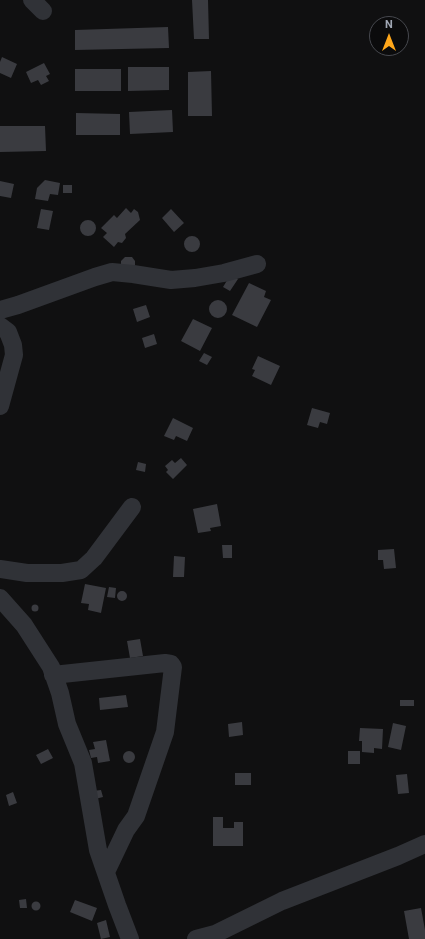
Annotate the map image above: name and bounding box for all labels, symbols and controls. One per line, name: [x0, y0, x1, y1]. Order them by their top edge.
north arrow: [369, 16, 409, 56]
text: N: [385, 18, 393, 31]

